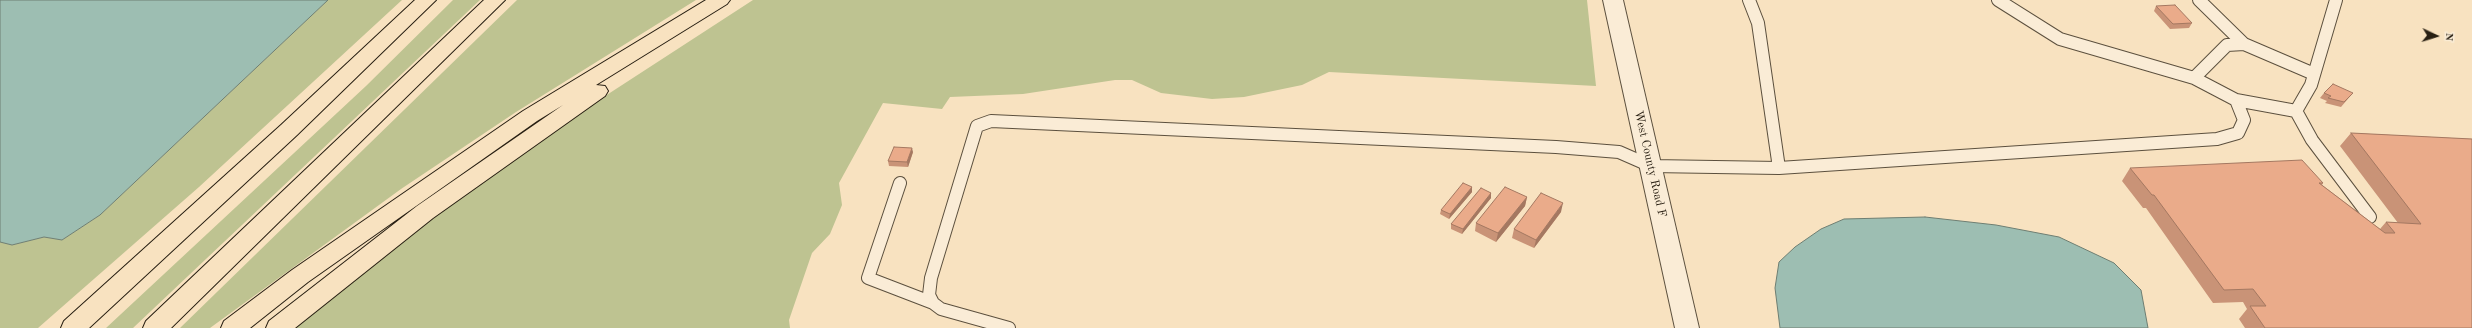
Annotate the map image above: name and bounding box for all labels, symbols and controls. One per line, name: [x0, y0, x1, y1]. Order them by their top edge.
north arrow: [2416, 16, 2456, 56]
text: N: [2443, 32, 2454, 41]
street label: West County Road F: [1631, 109, 1669, 219]

